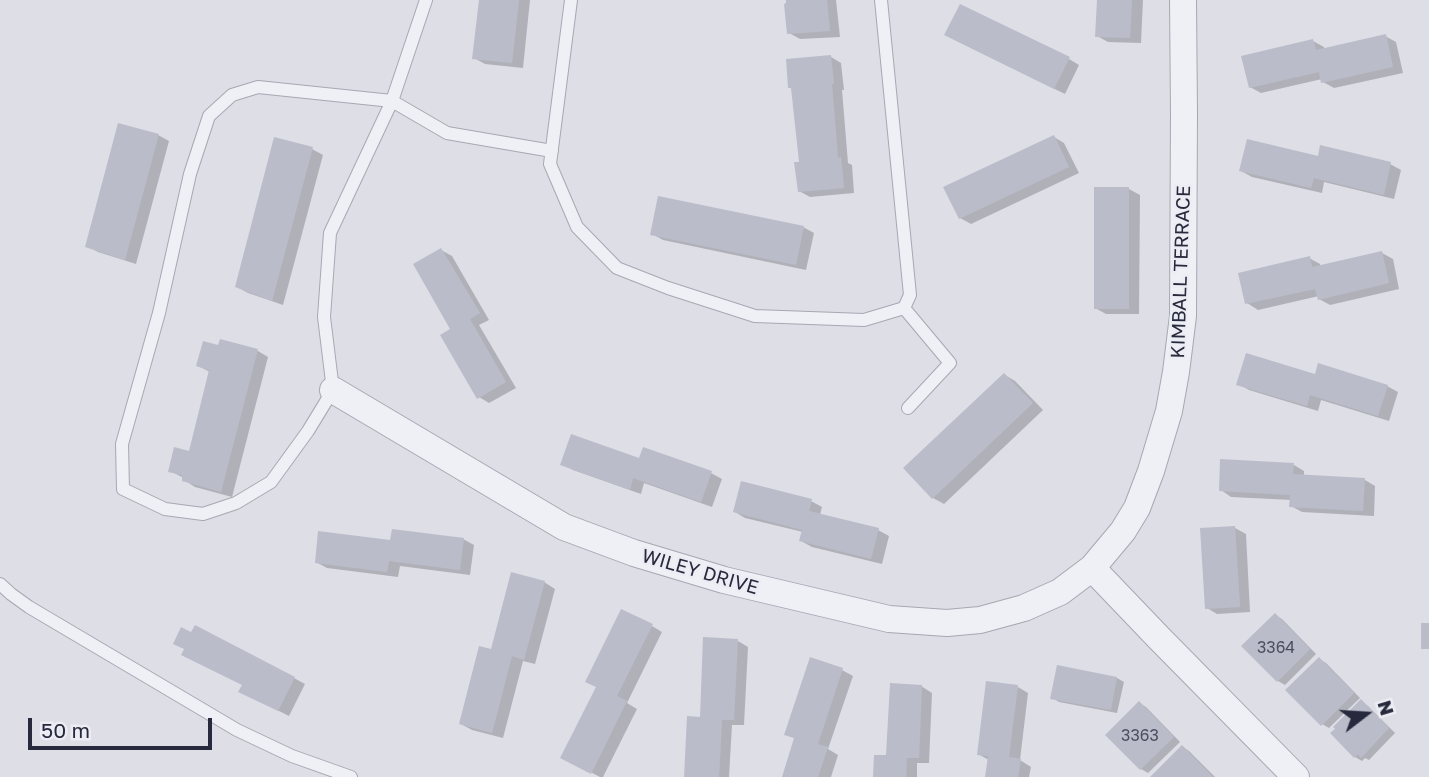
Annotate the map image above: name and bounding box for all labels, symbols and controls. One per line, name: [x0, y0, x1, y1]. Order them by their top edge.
street label: KIMBALL TERRACE: [1167, 185, 1195, 359]
street label: WILEY DRIVE: [639, 544, 761, 600]
house number: 3364: [1257, 638, 1295, 658]
north arrow: [1331, 679, 1401, 749]
text: N: [1373, 697, 1400, 718]
scale bar: [32, 704, 215, 748]
text: 50 m: [41, 717, 90, 743]
house number: 3363: [1121, 726, 1159, 746]

